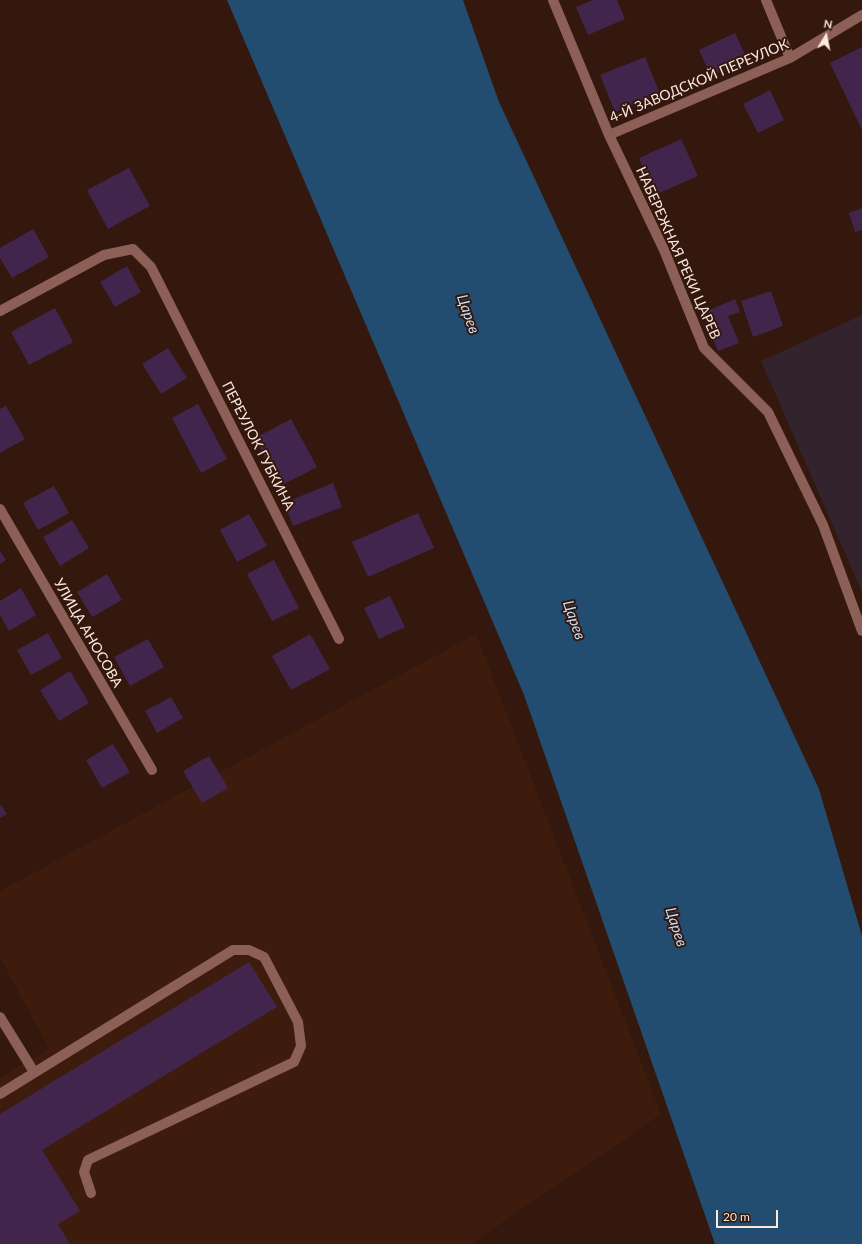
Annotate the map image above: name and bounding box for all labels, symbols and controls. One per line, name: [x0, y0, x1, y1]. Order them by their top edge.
north arrow: [806, 16, 846, 56]
text: N: [823, 17, 833, 31]
street label: 4-Й ЗАВОДСКОЙ ПЕРЕУЛОК: [607, 36, 791, 126]
street label: НАБЕРЕЖНАЯ РЕКИ ЦАРЕВ: [632, 164, 724, 342]
water label: Царев: [453, 292, 483, 336]
street label: ПЕРЕУЛОК ГУБКИНА: [218, 379, 298, 513]
street label: УЛИЦА АНОСОВА: [50, 576, 126, 690]
water label: Царев: [559, 598, 589, 642]
water label: Царев: [661, 905, 691, 949]
scale bar: [718, 1202, 780, 1228]
text: 20 m: [723, 1209, 750, 1224]

